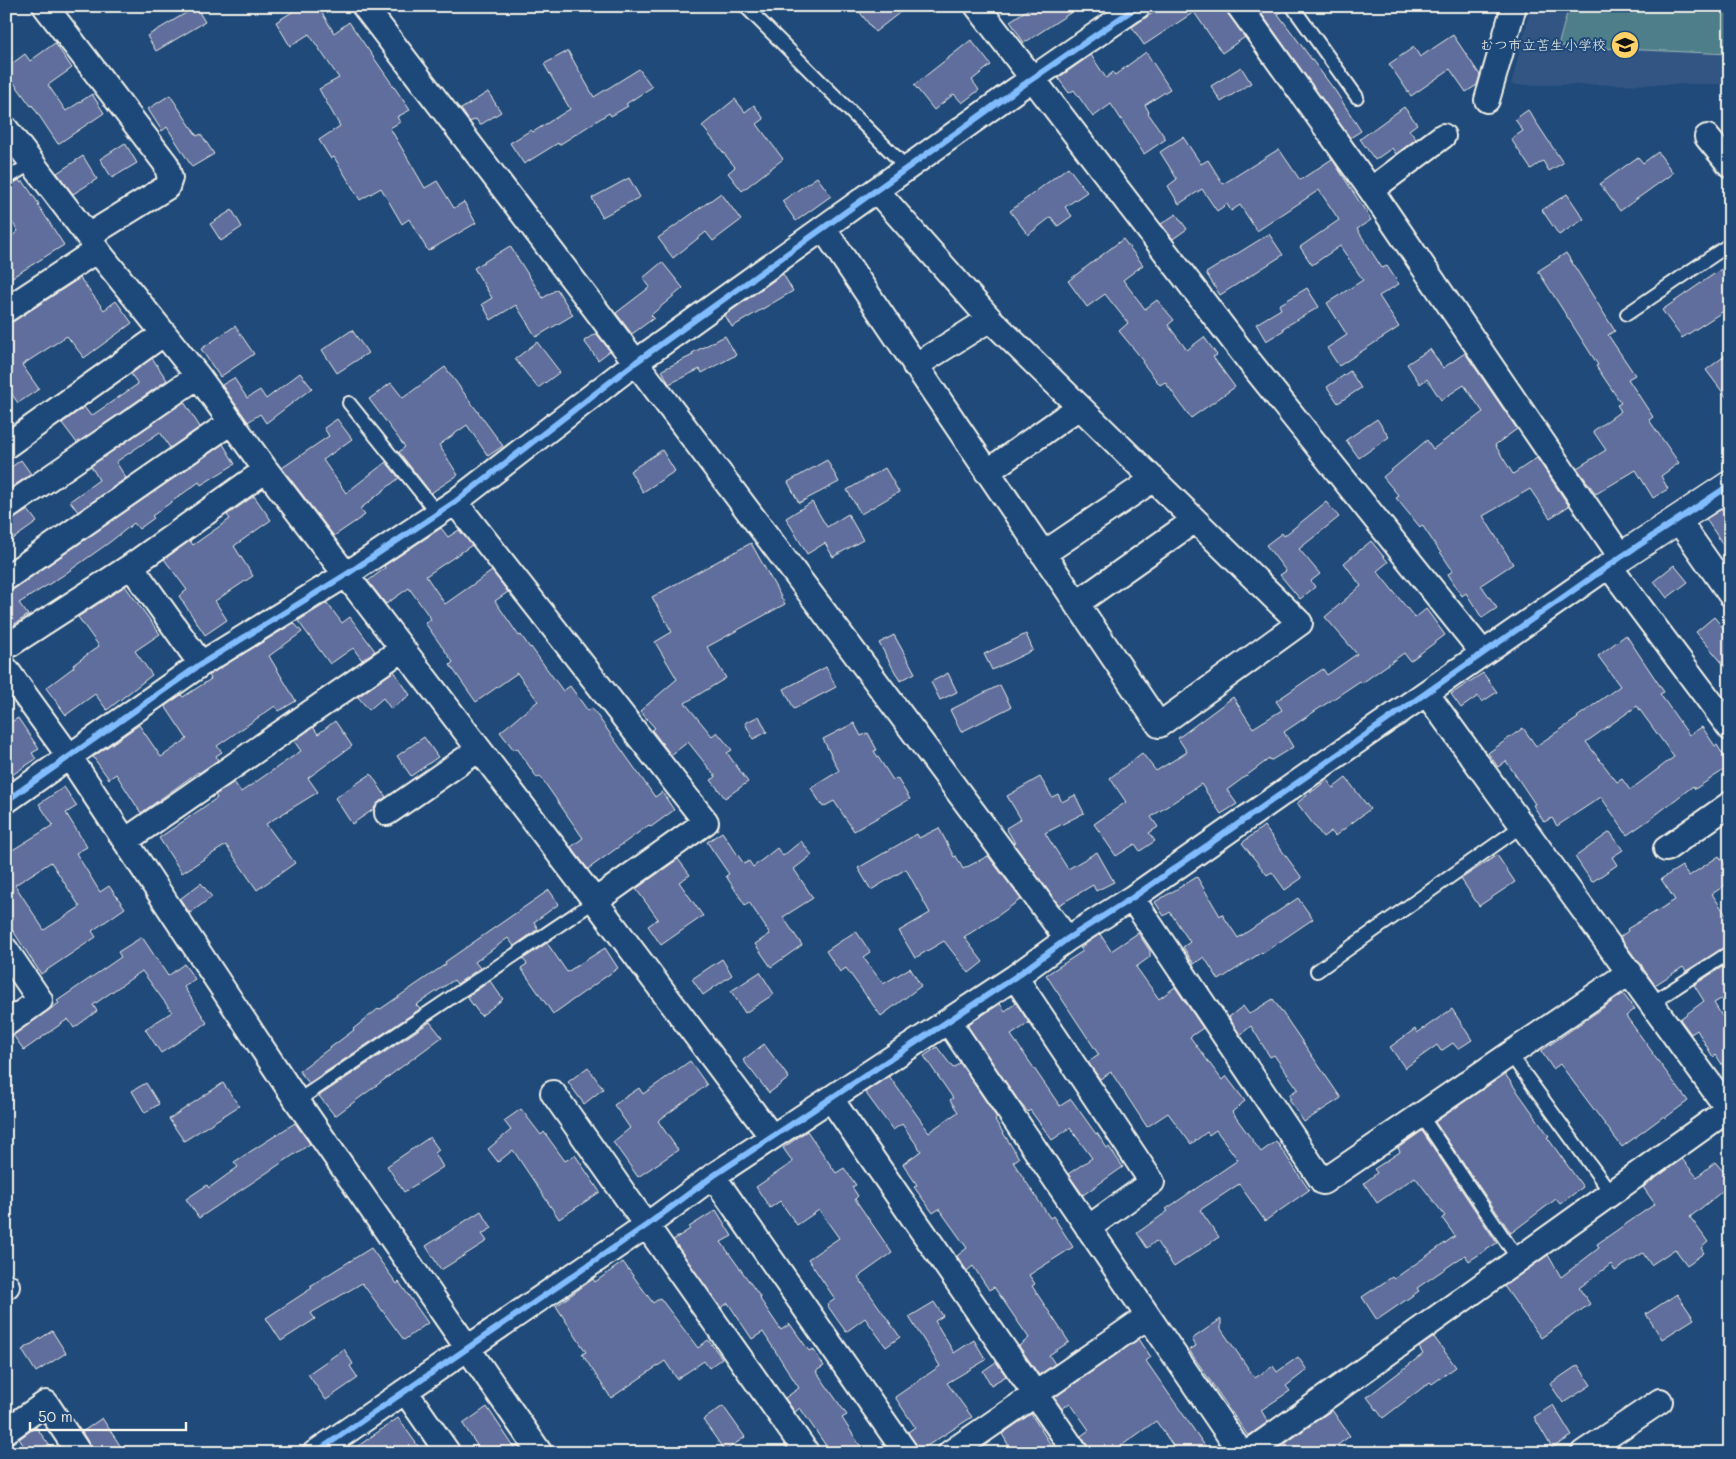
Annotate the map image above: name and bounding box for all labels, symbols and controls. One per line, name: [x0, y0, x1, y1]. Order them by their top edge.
school or university icon: むつ市立苫生小学校: [1610, 30, 1640, 60]
place label: むつ市立苫生小学校: [1480, 35, 1606, 54]
scale bar: [30, 1399, 186, 1431]
text: 50 m: [38, 1406, 73, 1426]

